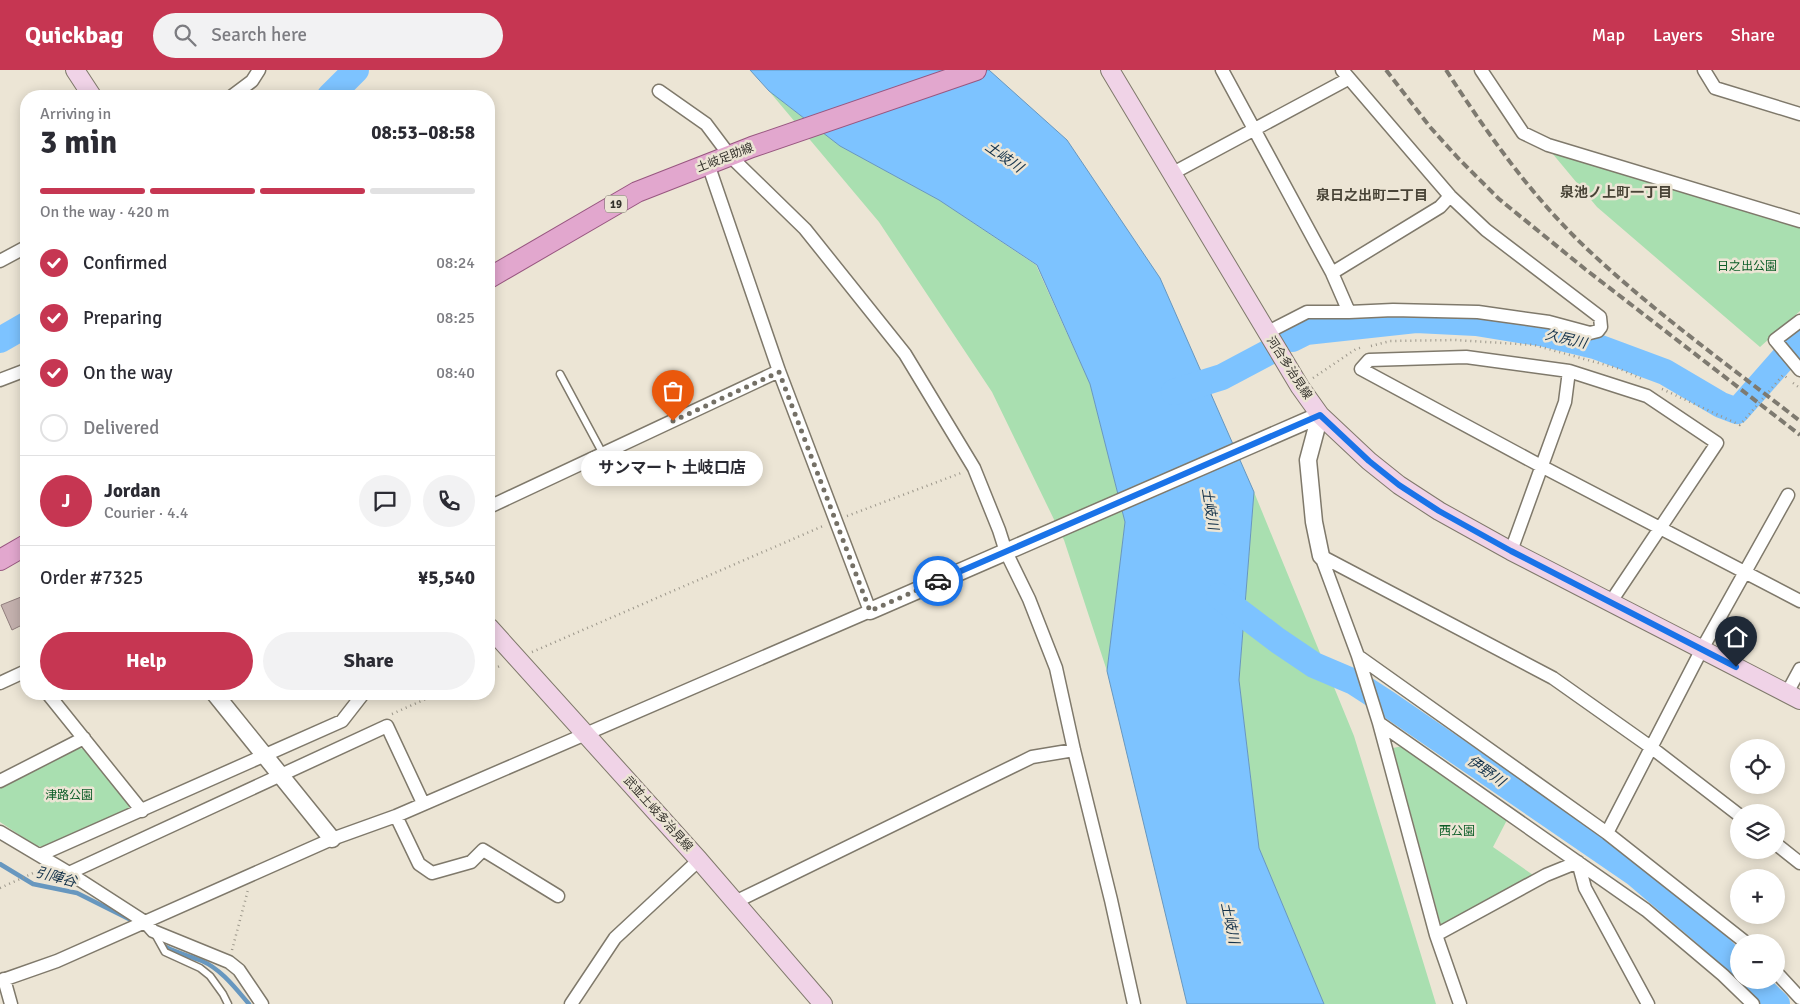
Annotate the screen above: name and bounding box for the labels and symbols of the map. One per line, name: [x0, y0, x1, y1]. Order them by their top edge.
water label: 土岐川: [982, 138, 1028, 177]
street label: 土岐足助線: [694, 140, 756, 176]
district label: 泉池ノ上町一丁目: [1560, 184, 1672, 201]
district label: 泉日之出町二丁目: [1316, 187, 1428, 204]
road number: 19: [605, 196, 627, 212]
park label: 日之出公園: [1717, 259, 1777, 274]
water label: 久尻川: [1544, 326, 1590, 352]
street label: 河合多治見線: [1263, 334, 1315, 402]
pin: [652, 370, 694, 421]
callout: サンマート 土岐口店: [582, 451, 764, 486]
water label: 土岐川: [1198, 487, 1222, 533]
courier: [913, 556, 963, 606]
pin: [1715, 616, 1757, 667]
water label: 伊野川: [1464, 752, 1510, 791]
street label: 武並土岐多治見線: [620, 773, 696, 855]
park label: 津路公園: [45, 788, 93, 803]
park label: 西公園: [1439, 824, 1475, 839]
water label: 引陣谷: [34, 863, 79, 891]
water label: 土岐川: [1217, 901, 1243, 947]

